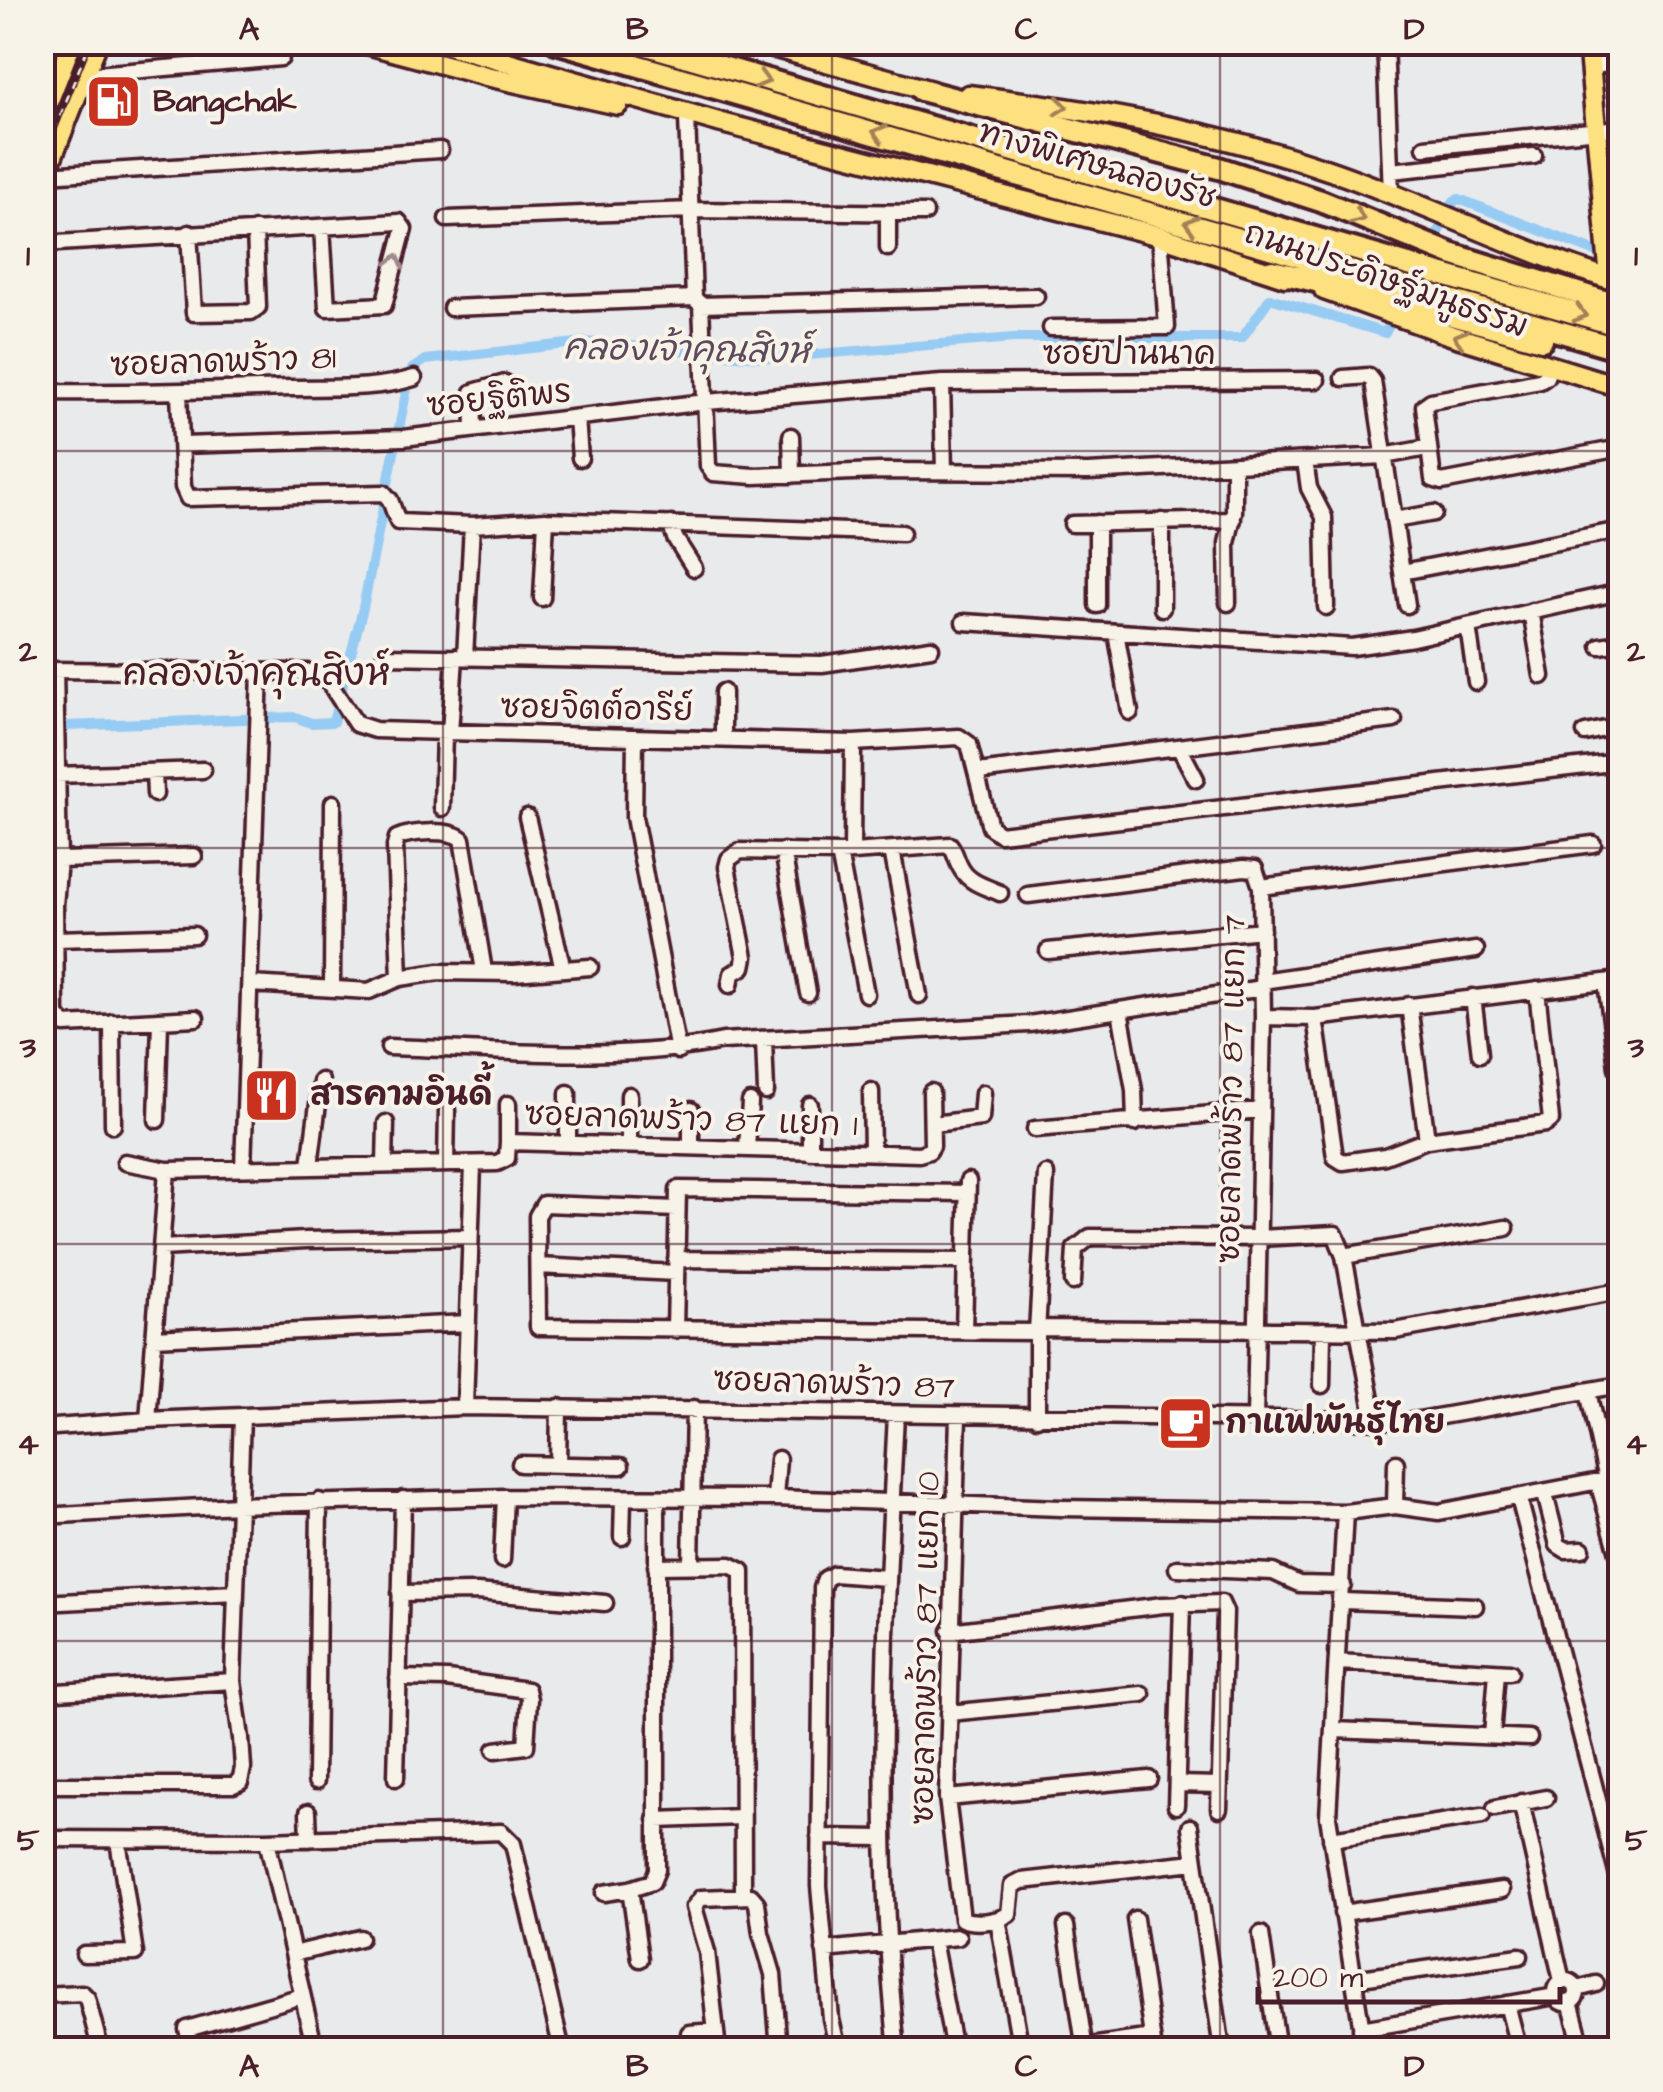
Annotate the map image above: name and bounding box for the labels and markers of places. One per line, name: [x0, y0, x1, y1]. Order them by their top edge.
fuel station icon: Bangchak: [84, 71, 144, 131]
place label: Bangchak: [153, 79, 297, 125]
place label: สารคามอินดี้: [310, 1061, 495, 1118]
restaurant icon: สารคามอินดี้: [241, 1065, 301, 1125]
cafe icon: กาแฟพันธ์ุไทย: [1156, 1393, 1216, 1453]
place label: กาแฟพันธ์ุไทย: [1225, 1400, 1445, 1446]

